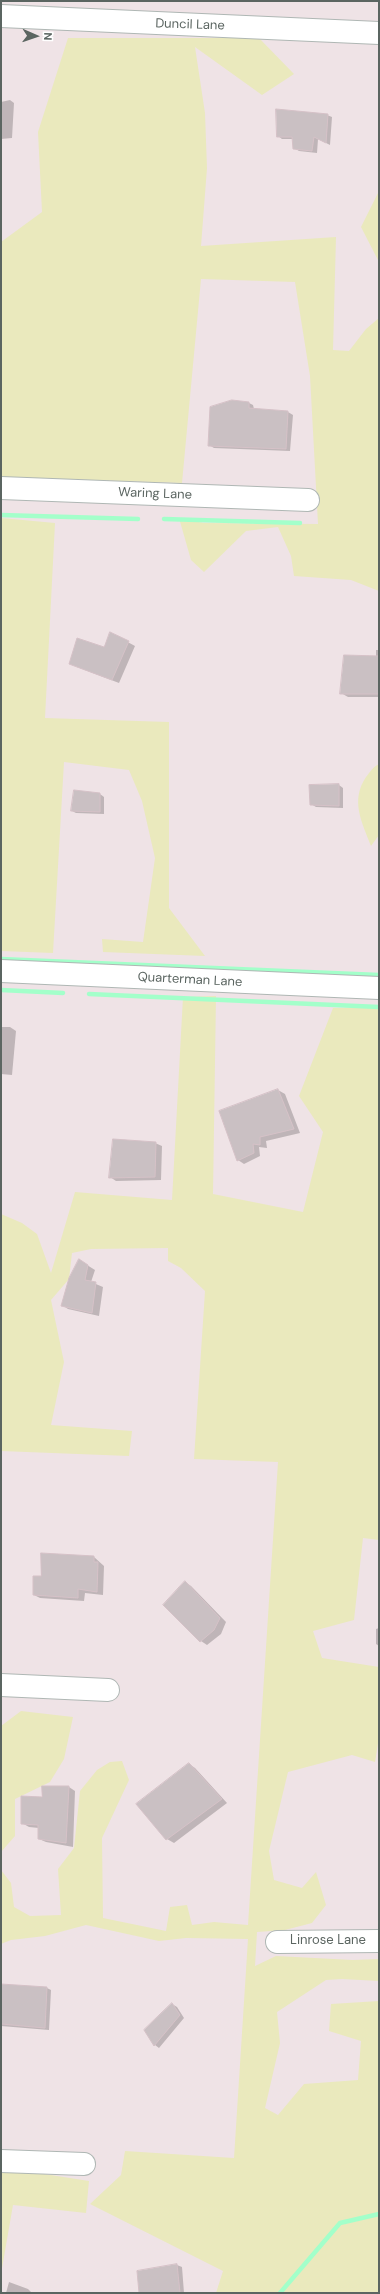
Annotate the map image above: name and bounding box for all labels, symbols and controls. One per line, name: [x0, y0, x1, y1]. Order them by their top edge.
north arrow: [16, 16, 56, 56]
street label: Duncil Lane: [155, 16, 225, 34]
text: N: [41, 32, 55, 41]
street label: Waring Lane: [118, 485, 192, 503]
street label: Quarterman Lane: [137, 969, 243, 991]
street label: Linrose Lane: [290, 1933, 366, 1949]

